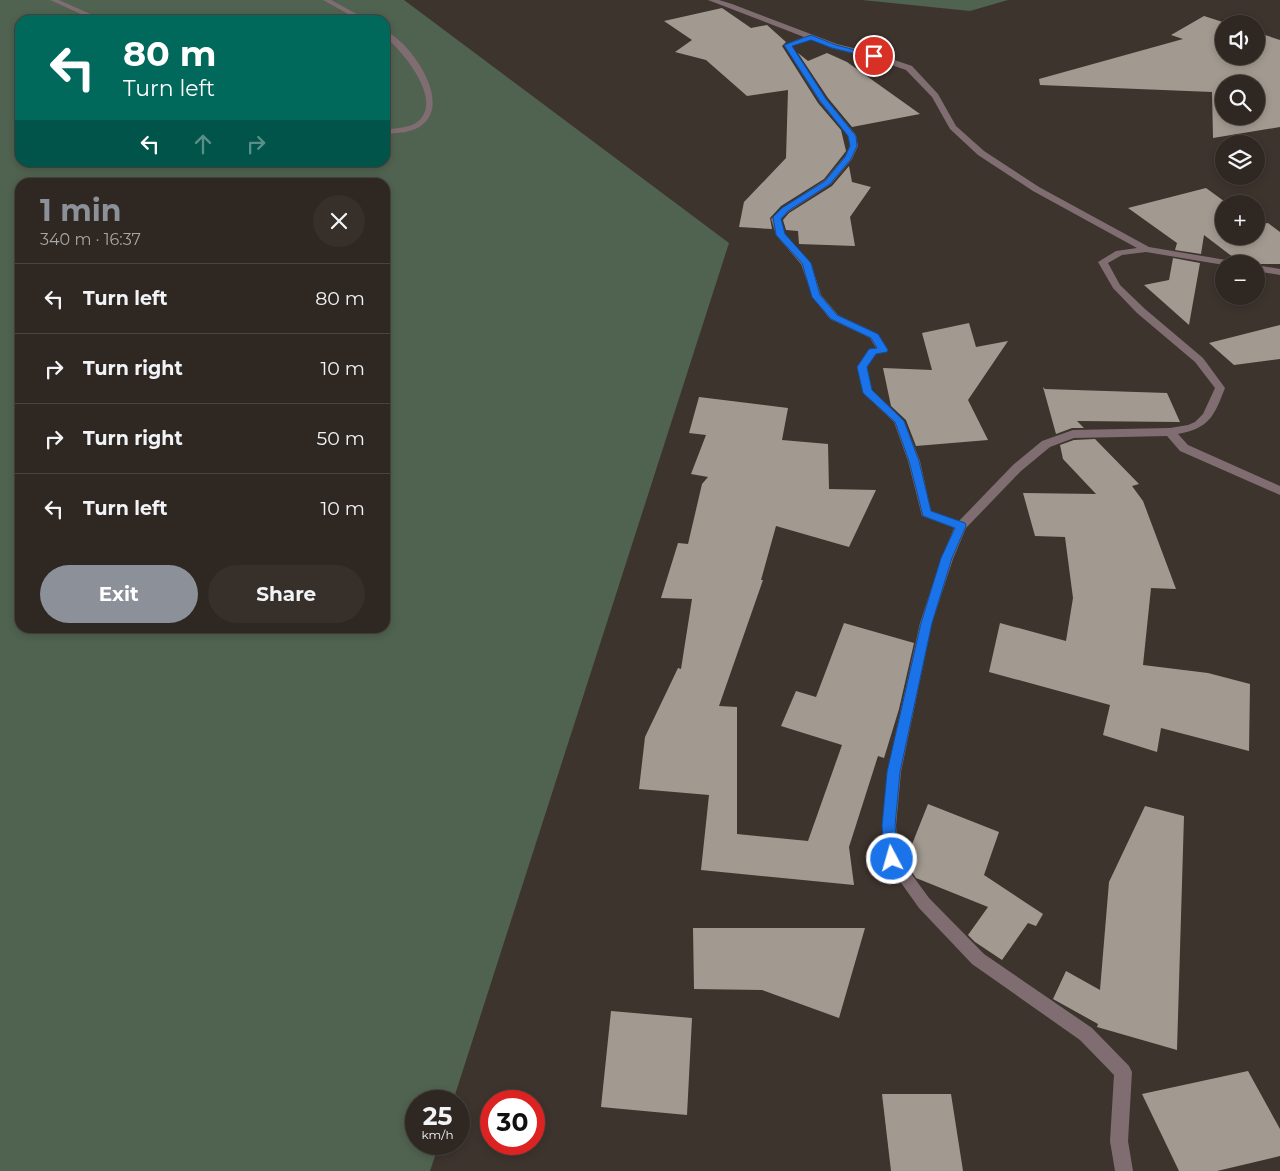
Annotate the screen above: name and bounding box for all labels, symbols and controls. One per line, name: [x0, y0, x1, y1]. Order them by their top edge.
map controls: [1215, 15, 1265, 305]
button: sound: [1215, 15, 1265, 65]
text: 80 m: [123, 32, 217, 75]
icon: left: [40, 35, 105, 100]
pin: [853, 35, 895, 77]
icon: arrive: [860, 42, 888, 70]
text: Turn left: [123, 75, 215, 102]
button: search: [1215, 75, 1265, 125]
icon: left: [136, 130, 164, 158]
icon: ahead: [189, 130, 217, 158]
icon: right: [242, 130, 270, 158]
button: layers: [1215, 135, 1265, 185]
text: 1 min: [40, 192, 121, 229]
button: close: [313, 195, 365, 247]
button: +: [1215, 195, 1265, 245]
text: 340 m · 16:37: [40, 230, 141, 249]
button: −: [1215, 255, 1265, 305]
icon: left: [40, 285, 68, 313]
text: Turn left: [83, 287, 168, 310]
text: 80 m: [315, 287, 365, 310]
icon: right: [40, 355, 68, 383]
text: Turn right: [83, 357, 183, 380]
text: 10 m: [320, 357, 365, 380]
icon: right: [40, 425, 68, 453]
text: Turn right: [83, 427, 183, 450]
text: 50 m: [317, 427, 365, 450]
icon: left: [40, 495, 68, 523]
text: Turn left: [83, 497, 168, 520]
text: 10 m: [320, 497, 365, 520]
button: Exit: [40, 565, 198, 623]
button: Share: [208, 565, 365, 623]
position arrow: [865, 832, 917, 884]
speed limit sign: 30: [480, 1090, 545, 1155]
text: 25: [423, 1101, 452, 1131]
text: km/h: [421, 1127, 454, 1142]

